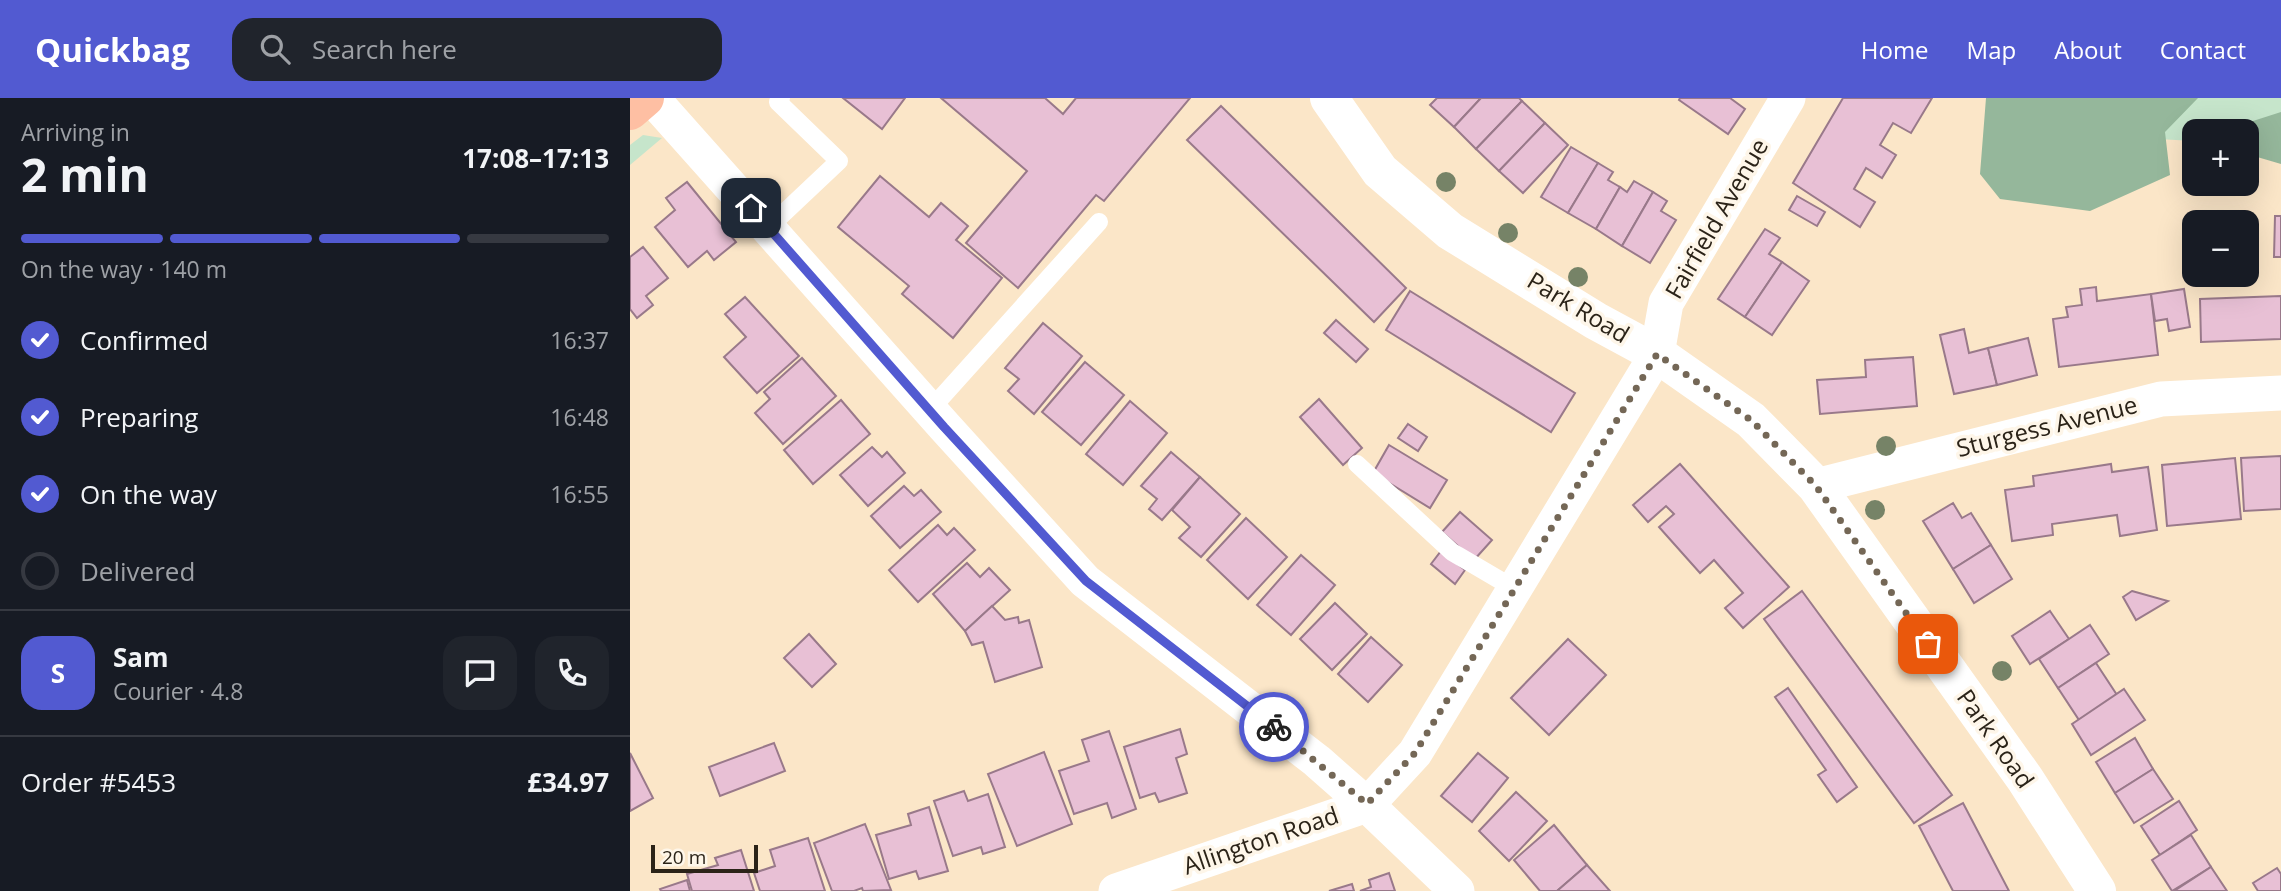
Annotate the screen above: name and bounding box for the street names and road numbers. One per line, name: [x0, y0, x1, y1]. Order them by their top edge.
street label: Fairfield Avenue: [1656, 132, 1775, 304]
street label: Park Road: [1522, 263, 1636, 350]
street label: Sturgess Avenue: [1953, 387, 2141, 464]
street label: Park Road: [1950, 682, 2042, 794]
street label: Allington Road: [1178, 798, 1343, 882]

